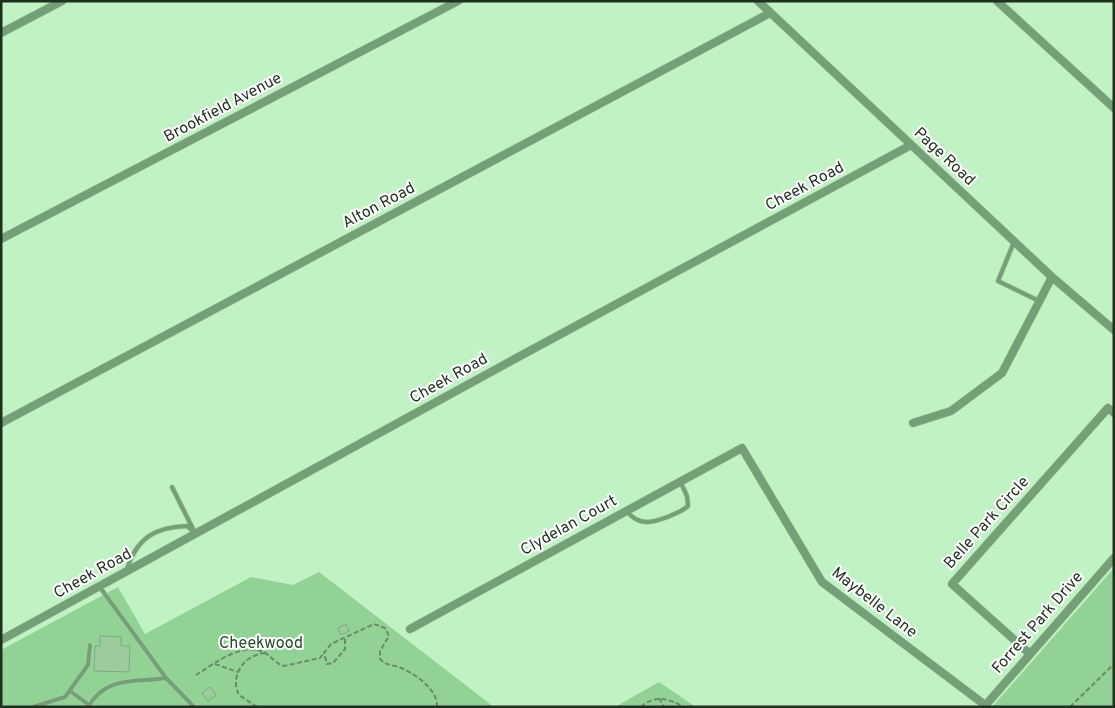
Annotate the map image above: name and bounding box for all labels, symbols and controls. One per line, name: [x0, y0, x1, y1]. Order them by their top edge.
street label: Brookfield Avenue: [161, 69, 285, 147]
street label: Page Road: [909, 124, 979, 190]
street label: Cheek Road: [762, 158, 848, 216]
street label: Alton Road: [339, 178, 419, 234]
street label: Cheek Road: [406, 349, 492, 409]
street label: Belle Park Circle: [940, 473, 1034, 573]
street label: Clydelan Court: [517, 491, 621, 561]
street label: Cheek Road: [50, 544, 136, 604]
street label: Maybelle Lane: [827, 563, 921, 643]
street label: Forrest Park Drive: [988, 568, 1088, 678]
park label: Cheekwood: [219, 634, 303, 654]

